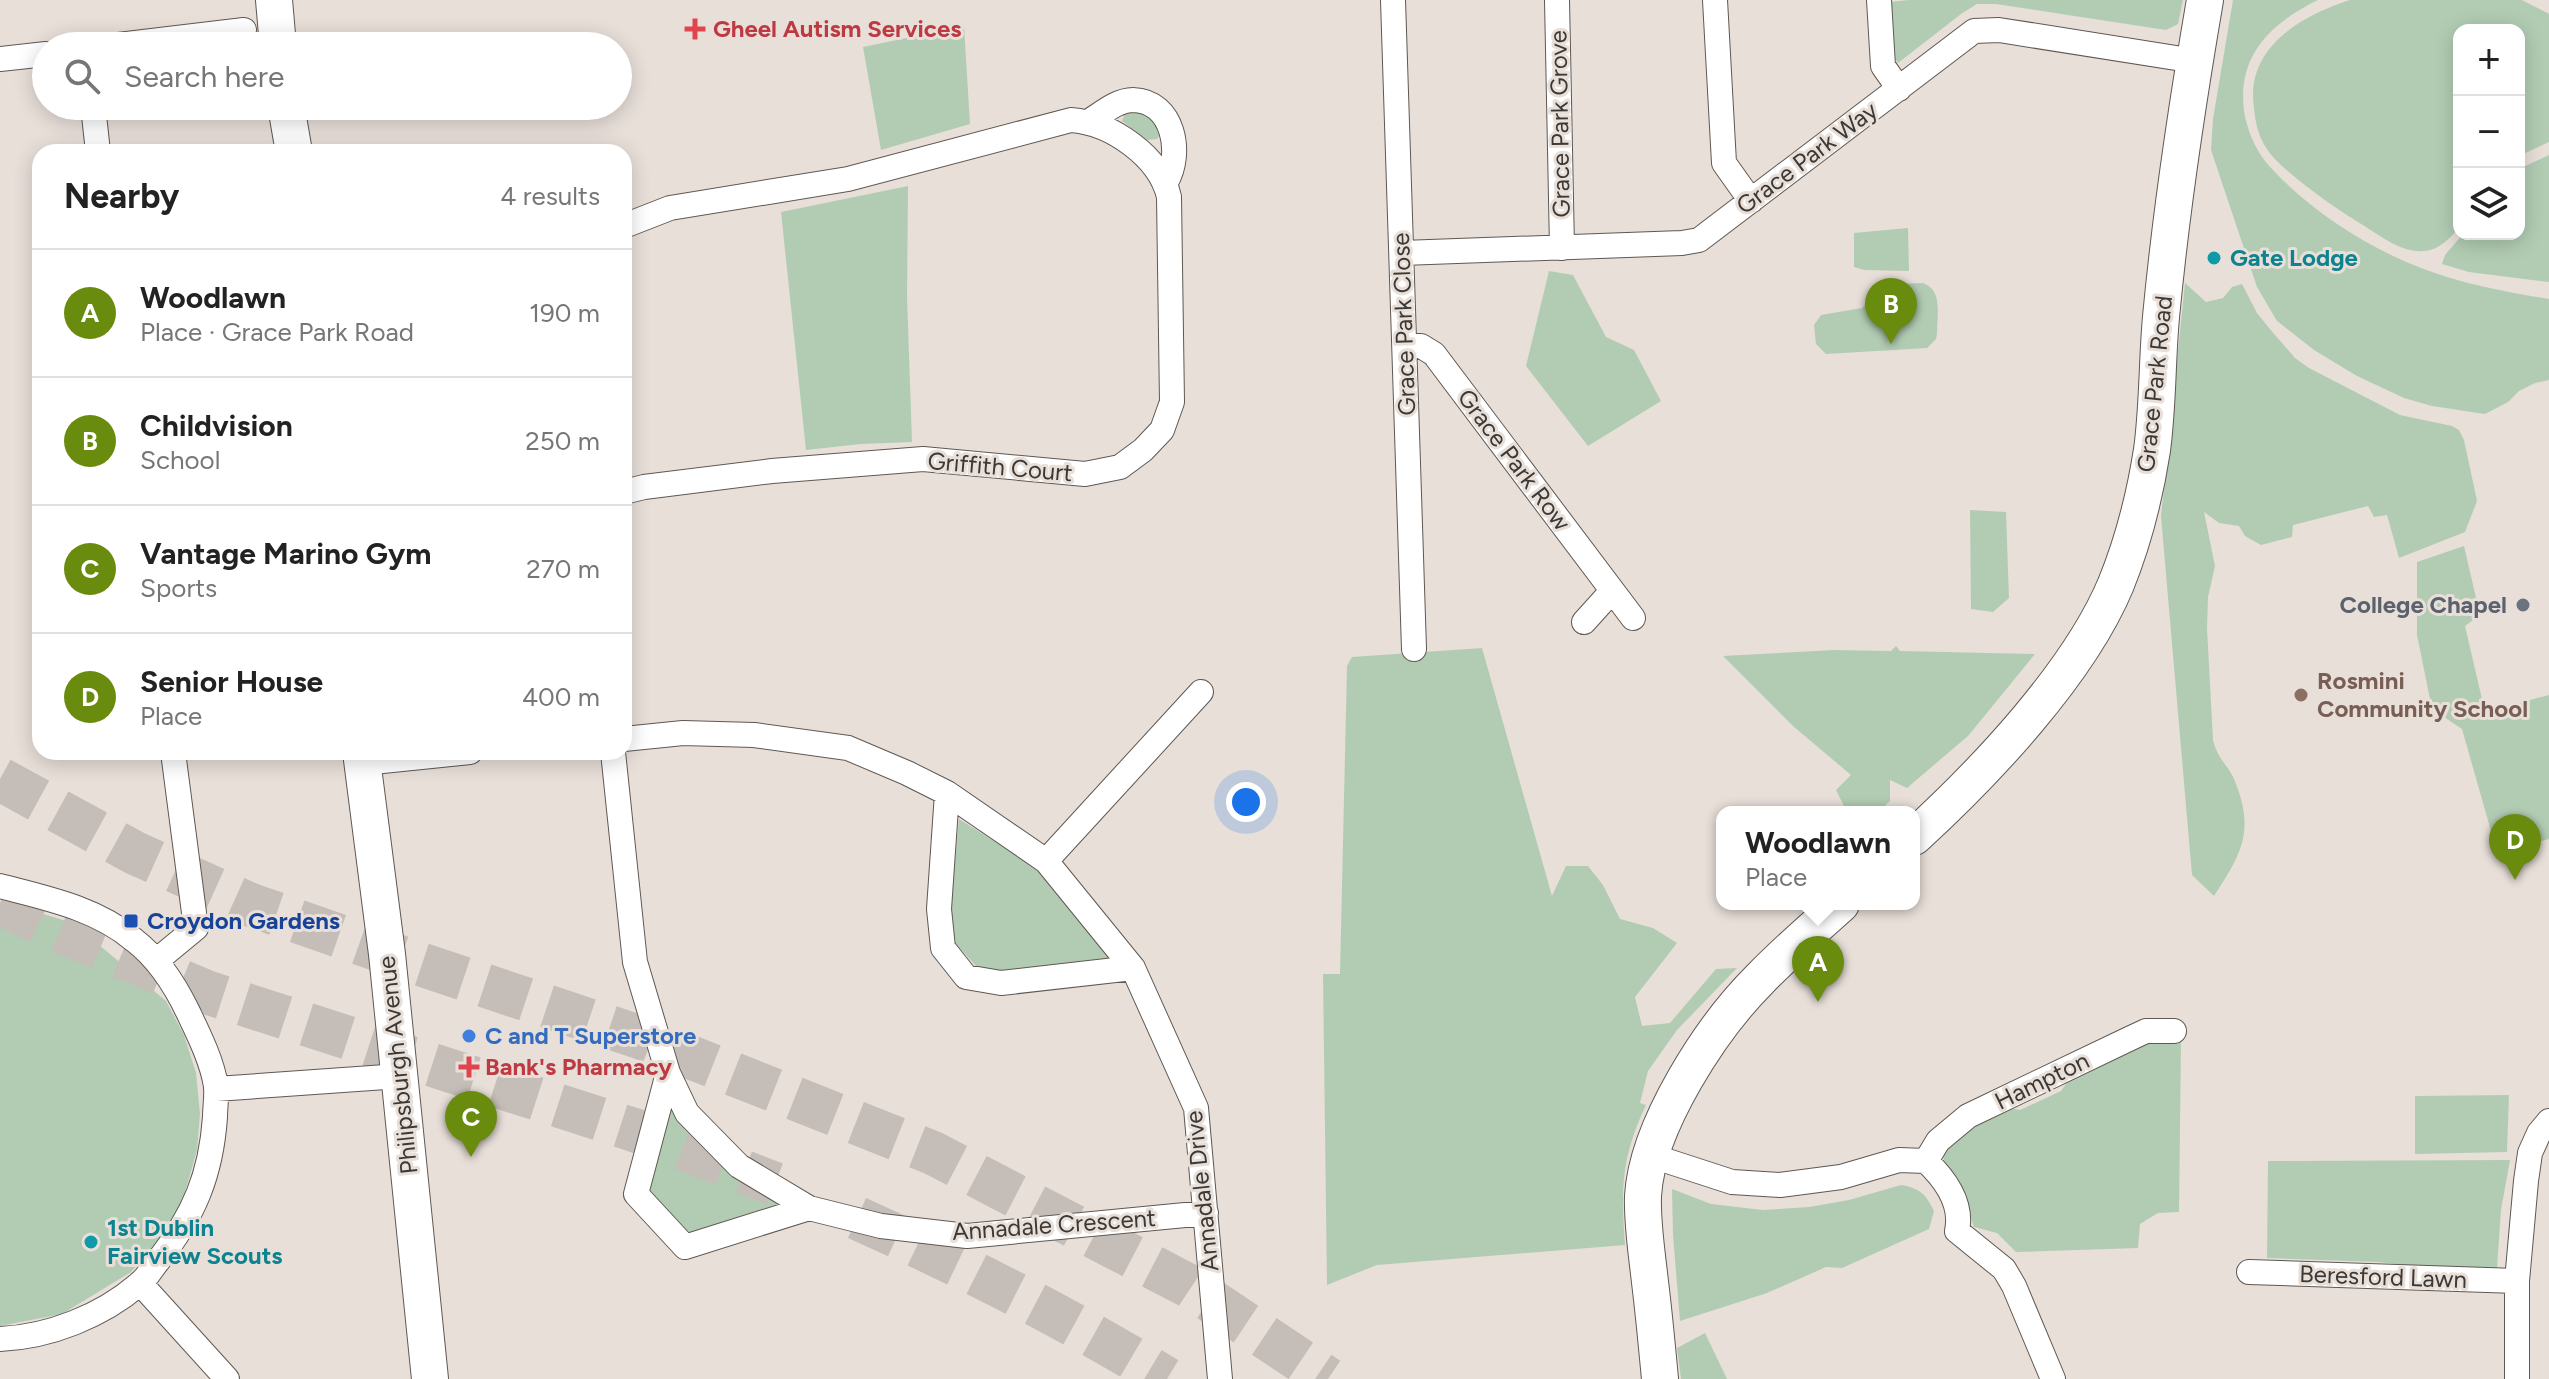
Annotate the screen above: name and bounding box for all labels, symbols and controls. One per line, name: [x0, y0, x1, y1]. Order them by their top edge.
place label: Gheel Autism Services: [713, 14, 961, 43]
marker: Gheel Autism Services: [684, 18, 706, 40]
map controls: [2453, 24, 2525, 240]
button: +: [2453, 24, 2525, 96]
street label: Grace Park Grove: [1543, 30, 1576, 218]
search box: [32, 32, 632, 120]
icon: search: [60, 54, 104, 98]
text: Search here: [124, 58, 284, 95]
street label: Grace Park Way: [1731, 95, 1883, 220]
button: −: [2453, 96, 2525, 168]
button: layers: [2453, 168, 2525, 240]
text: Nearby: [64, 176, 179, 217]
text: 4 results: [500, 180, 600, 212]
street label: Grace Park Close: [1386, 232, 1421, 416]
place label: Gate Lodge: [2230, 243, 2358, 272]
marker: Gate Lodge: [2205, 249, 2223, 267]
pin: B: [1865, 278, 1917, 344]
text: Woodlawn: [140, 279, 286, 316]
street label: Grace Park Road: [2131, 294, 2178, 474]
text: A: [81, 297, 99, 329]
text: 190 m: [529, 297, 600, 329]
text: Place · Grace Park Road: [140, 316, 414, 348]
street label: Grace Park Row: [1452, 383, 1577, 536]
text: Childvision: [140, 407, 293, 444]
text: B: [82, 425, 98, 457]
text: 250 m: [525, 425, 600, 457]
text: School: [140, 444, 220, 476]
street label: Griffith Court: [926, 446, 1074, 487]
text: Vantage Marino Gym: [140, 535, 431, 572]
text: C: [81, 553, 99, 585]
text: 270 m: [526, 553, 600, 585]
text: Sports: [140, 572, 217, 604]
place label: College Chapel: [2340, 590, 2507, 619]
marker: College Chapel: [2514, 596, 2532, 614]
text: Senior House: [140, 663, 323, 700]
place label: Rosmini Community School: [2317, 666, 2528, 723]
text: D: [81, 681, 99, 713]
text: 400 m: [522, 681, 600, 713]
marker: Rosmini Community School: [2292, 686, 2310, 704]
text: Place: [140, 700, 202, 732]
your location: [1226, 782, 1266, 822]
popup: [1716, 806, 1920, 910]
pin: D: [2489, 814, 2541, 880]
text: Woodlawn: [1745, 824, 1891, 861]
text: Place: [1745, 861, 1807, 893]
place label: Croydon Gardens: [147, 906, 340, 935]
marker: Croydon Gardens: [122, 912, 140, 930]
pin: A: [1792, 936, 1844, 1002]
street label: Philipsburgh Avenue: [372, 955, 423, 1176]
place label: C and T Superstore: [485, 1021, 696, 1050]
marker: C and T Superstore: [460, 1027, 478, 1045]
street label: Hampton: [1990, 1045, 2094, 1116]
place label: Bank's Pharmacy: [485, 1052, 672, 1081]
marker: Bank's Pharmacy: [460, 1058, 478, 1076]
pin: C: [445, 1091, 497, 1157]
street label: Annadale Drive: [1179, 1109, 1224, 1273]
street label: Annadale Crescent: [951, 1203, 1157, 1246]
place label: 1st Dublin Fairview Scouts: [107, 1213, 283, 1270]
marker: 1st Dublin Fairview Scouts: [82, 1233, 100, 1251]
street label: Beresford Lawn: [2299, 1259, 2467, 1294]

